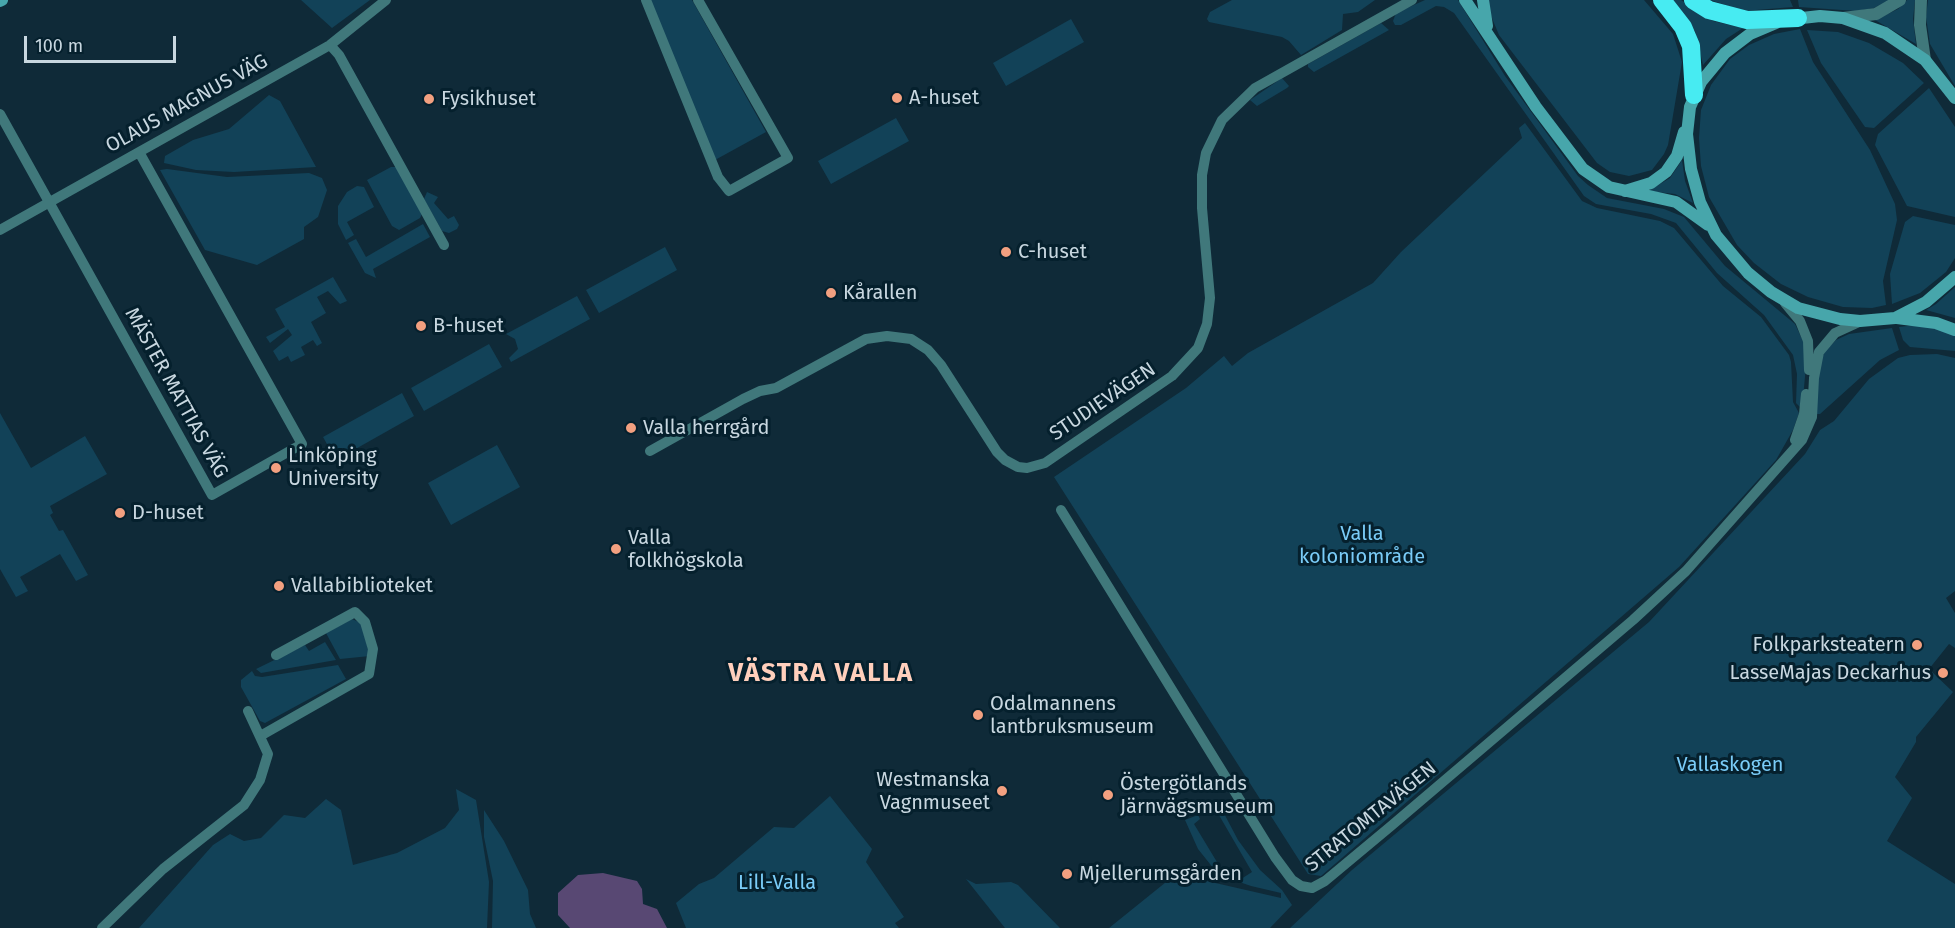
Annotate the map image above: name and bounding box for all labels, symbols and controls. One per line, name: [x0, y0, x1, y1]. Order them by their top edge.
scale bar: [27, 24, 178, 62]
text: 100 m: [35, 35, 83, 57]
street label: OLAUS MAGNUS VÄG: [102, 50, 272, 158]
place label: A-huset: [909, 86, 979, 110]
place label: Fysikhuset: [441, 87, 536, 111]
marker: A-huset: [890, 91, 904, 105]
marker: Fysikhuset: [422, 92, 436, 106]
place label: C-huset: [1018, 240, 1087, 264]
marker: C-huset: [999, 245, 1013, 259]
place label: Kårallen: [843, 281, 917, 305]
marker: Kårallen: [824, 286, 838, 300]
street label: MÄSTER MATTIAS VÄG: [119, 304, 233, 482]
place label: B-huset: [433, 314, 504, 338]
marker: B-huset: [414, 319, 428, 333]
street label: STUDIEVÄGEN: [1045, 358, 1161, 446]
place label: Valla herrgård: [643, 416, 770, 440]
marker: Valla herrgård: [624, 421, 638, 435]
place label: Linköping University: [288, 444, 379, 491]
marker: Linköping University: [269, 461, 283, 475]
place label: D-huset: [132, 501, 204, 525]
marker: D-huset: [113, 506, 127, 520]
park label: Valla koloniområde: [1299, 522, 1425, 569]
place label: Valla folkhögskola: [628, 526, 744, 573]
marker: Valla folkhögskola: [609, 542, 623, 556]
place label: Vallabiblioteket: [291, 574, 433, 598]
marker: Vallabiblioteket: [272, 579, 286, 593]
place label: Folkparksteatern: [1753, 633, 1905, 657]
marker: Folkparksteatern: [1910, 638, 1924, 652]
district label: VÄSTRA VALLA: [728, 658, 914, 690]
place label: LasseMajas Deckarhus: [1729, 661, 1931, 685]
marker: LasseMajas Deckarhus: [1936, 666, 1950, 680]
place label: Odalmannens lantbruksmuseum: [990, 692, 1154, 739]
marker: Odalmannens lantbruksmuseum: [971, 708, 985, 722]
park label: Vallaskogen: [1676, 753, 1784, 777]
street label: STRATOMTAVÄGEN: [1301, 757, 1441, 877]
place label: Westmanska Vagnmuseet: [876, 768, 990, 815]
place label: Östergötlands Järnvägsmuseum: [1120, 772, 1274, 819]
marker: Westmanska Vagnmuseet: [995, 784, 1009, 798]
marker: Östergötlands Järnvägsmuseum: [1101, 788, 1115, 802]
place label: Mjellerumsgården: [1079, 862, 1242, 886]
marker: Mjellerumsgården: [1060, 867, 1074, 881]
park label: Lill-Valla: [738, 871, 816, 895]

